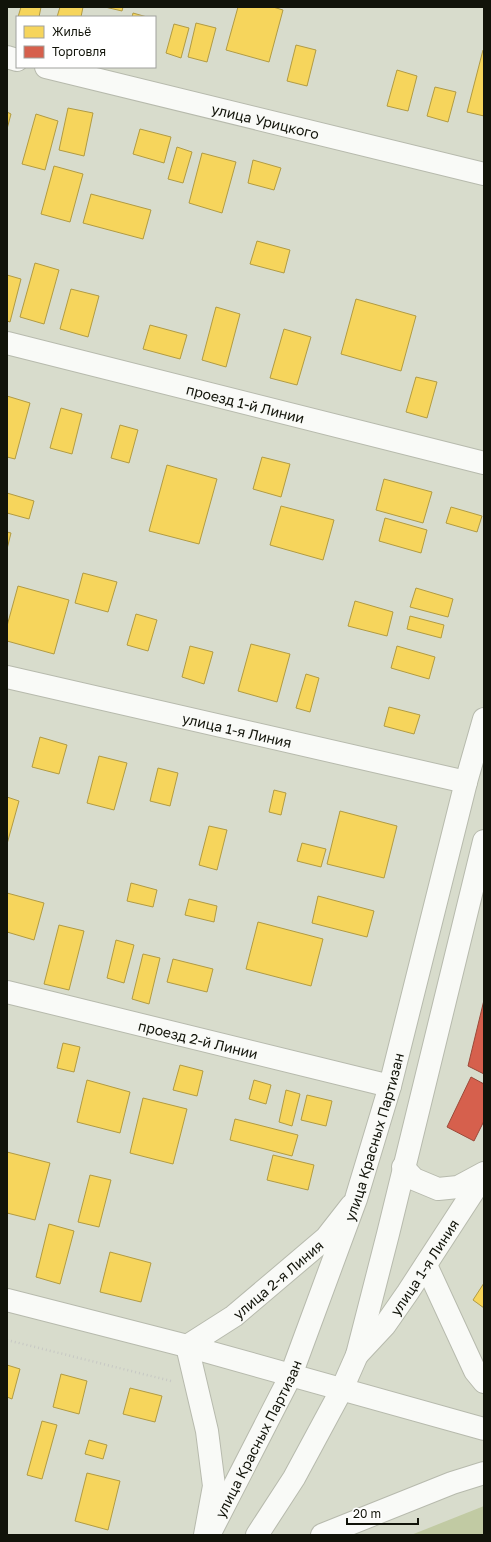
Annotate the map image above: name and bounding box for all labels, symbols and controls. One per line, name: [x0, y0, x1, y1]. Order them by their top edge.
legend: [16, 16, 156, 68]
text: Жильё: [52, 24, 91, 39]
text: Торговля: [52, 44, 106, 59]
street label: улица Урицкого: [210, 99, 321, 142]
street label: проезд 1-й Линии: [185, 380, 306, 426]
street label: улица 1-я Линия: [181, 709, 293, 750]
street label: проезд 2-й Линии: [137, 1016, 260, 1062]
street label: улица Красных Партизан: [340, 1051, 406, 1223]
street label: улица 1-я Линия: [386, 1216, 462, 1318]
street label: улица 2-я Линия: [229, 1236, 326, 1322]
street label: улица Красных Партизан: [211, 1357, 304, 1521]
scale bar: [347, 1500, 418, 1526]
text: 20 m: [353, 1506, 381, 1521]

